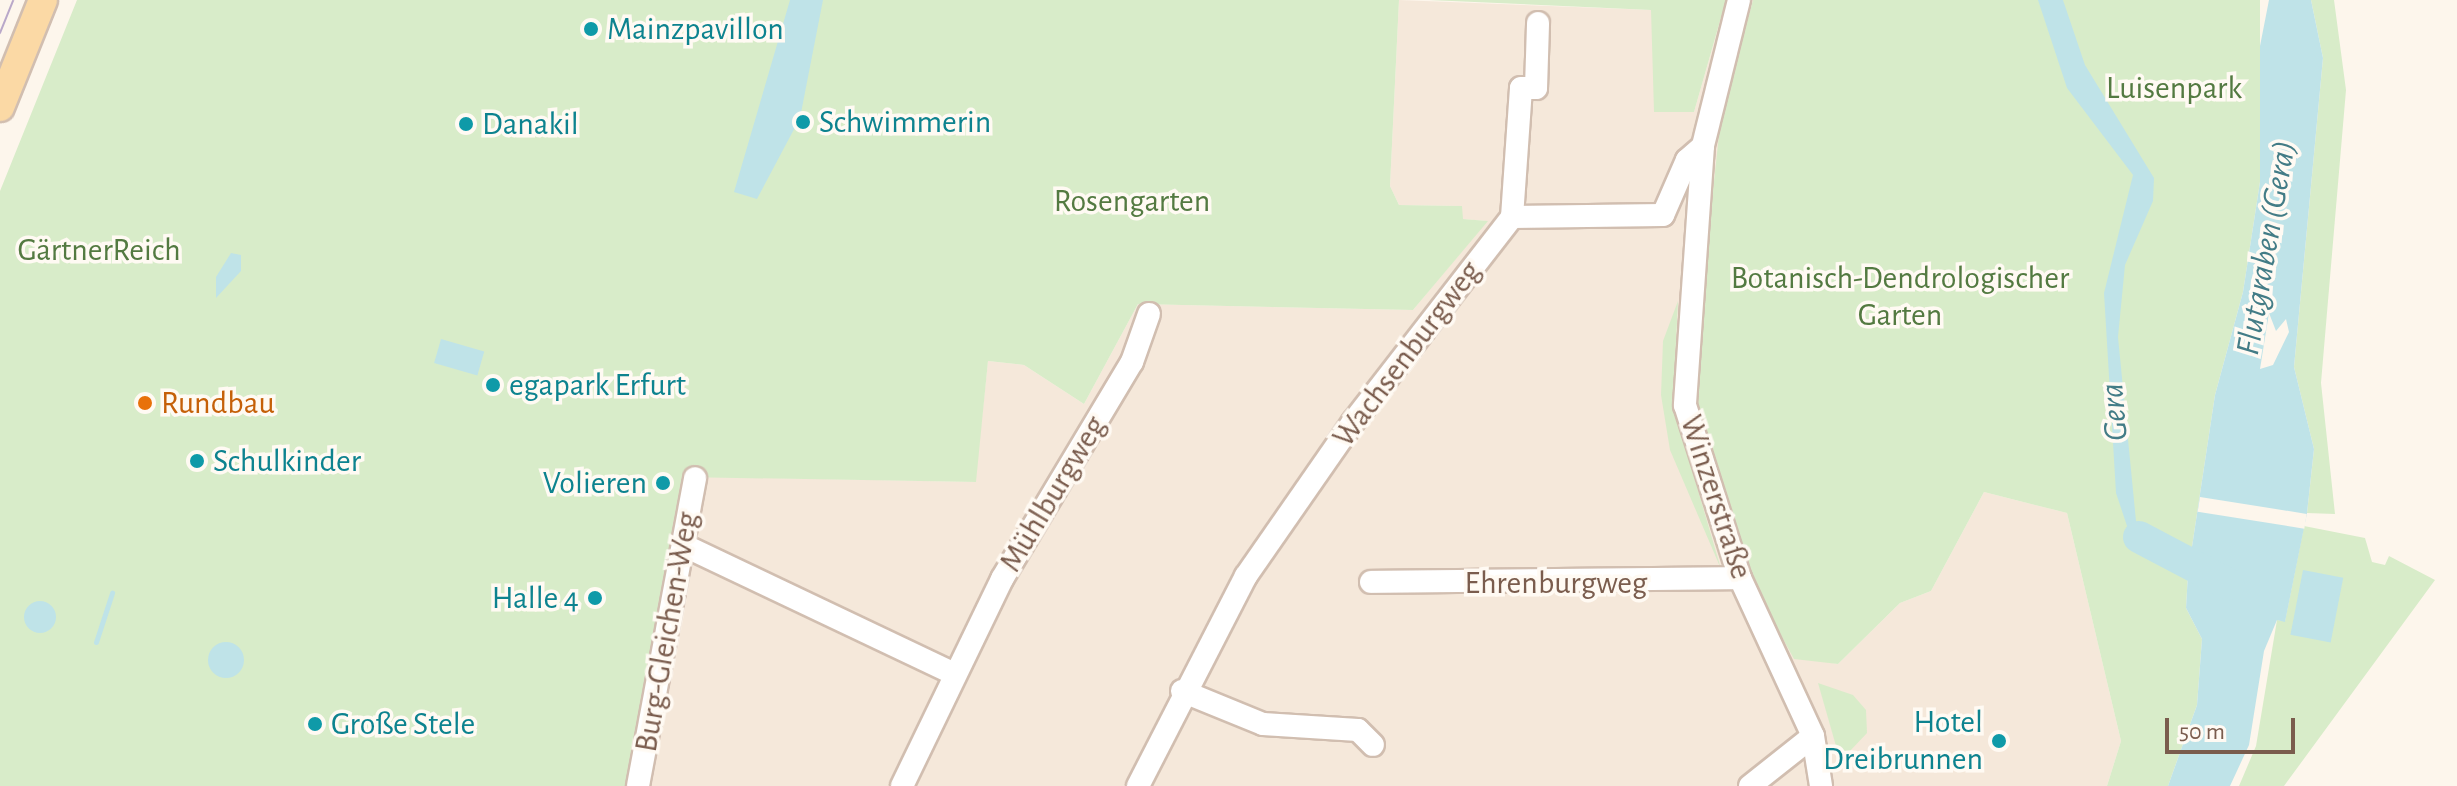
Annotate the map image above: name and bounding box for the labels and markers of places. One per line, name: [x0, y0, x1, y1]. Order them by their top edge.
place label: Mainzpavillon: [607, 10, 784, 48]
marker: Mainzpavillon: [582, 20, 600, 38]
place label: Schwimmerin: [819, 103, 991, 141]
place label: Danakil: [482, 105, 579, 143]
marker: Schwimmerin: [794, 113, 812, 131]
marker: Danakil: [457, 115, 475, 133]
place label: egapark Erfurt: [509, 366, 686, 404]
marker: egapark Erfurt: [484, 376, 502, 394]
place label: Rundbau: [161, 384, 275, 422]
marker: Rundbau: [136, 394, 154, 412]
place label: Schulkinder: [213, 442, 361, 480]
marker: Schulkinder: [188, 452, 206, 470]
place label: Volieren: [543, 464, 647, 502]
marker: Volieren: [654, 474, 672, 492]
place label: Halle 4: [492, 579, 579, 617]
marker: Halle 4: [586, 589, 604, 607]
place label: Hotel Dreibrunnen: [1823, 704, 1983, 779]
place label: Große Stele: [331, 705, 475, 743]
marker: Große Stele: [306, 715, 324, 733]
marker: Hotel Dreibrunnen: [1990, 732, 2008, 750]

